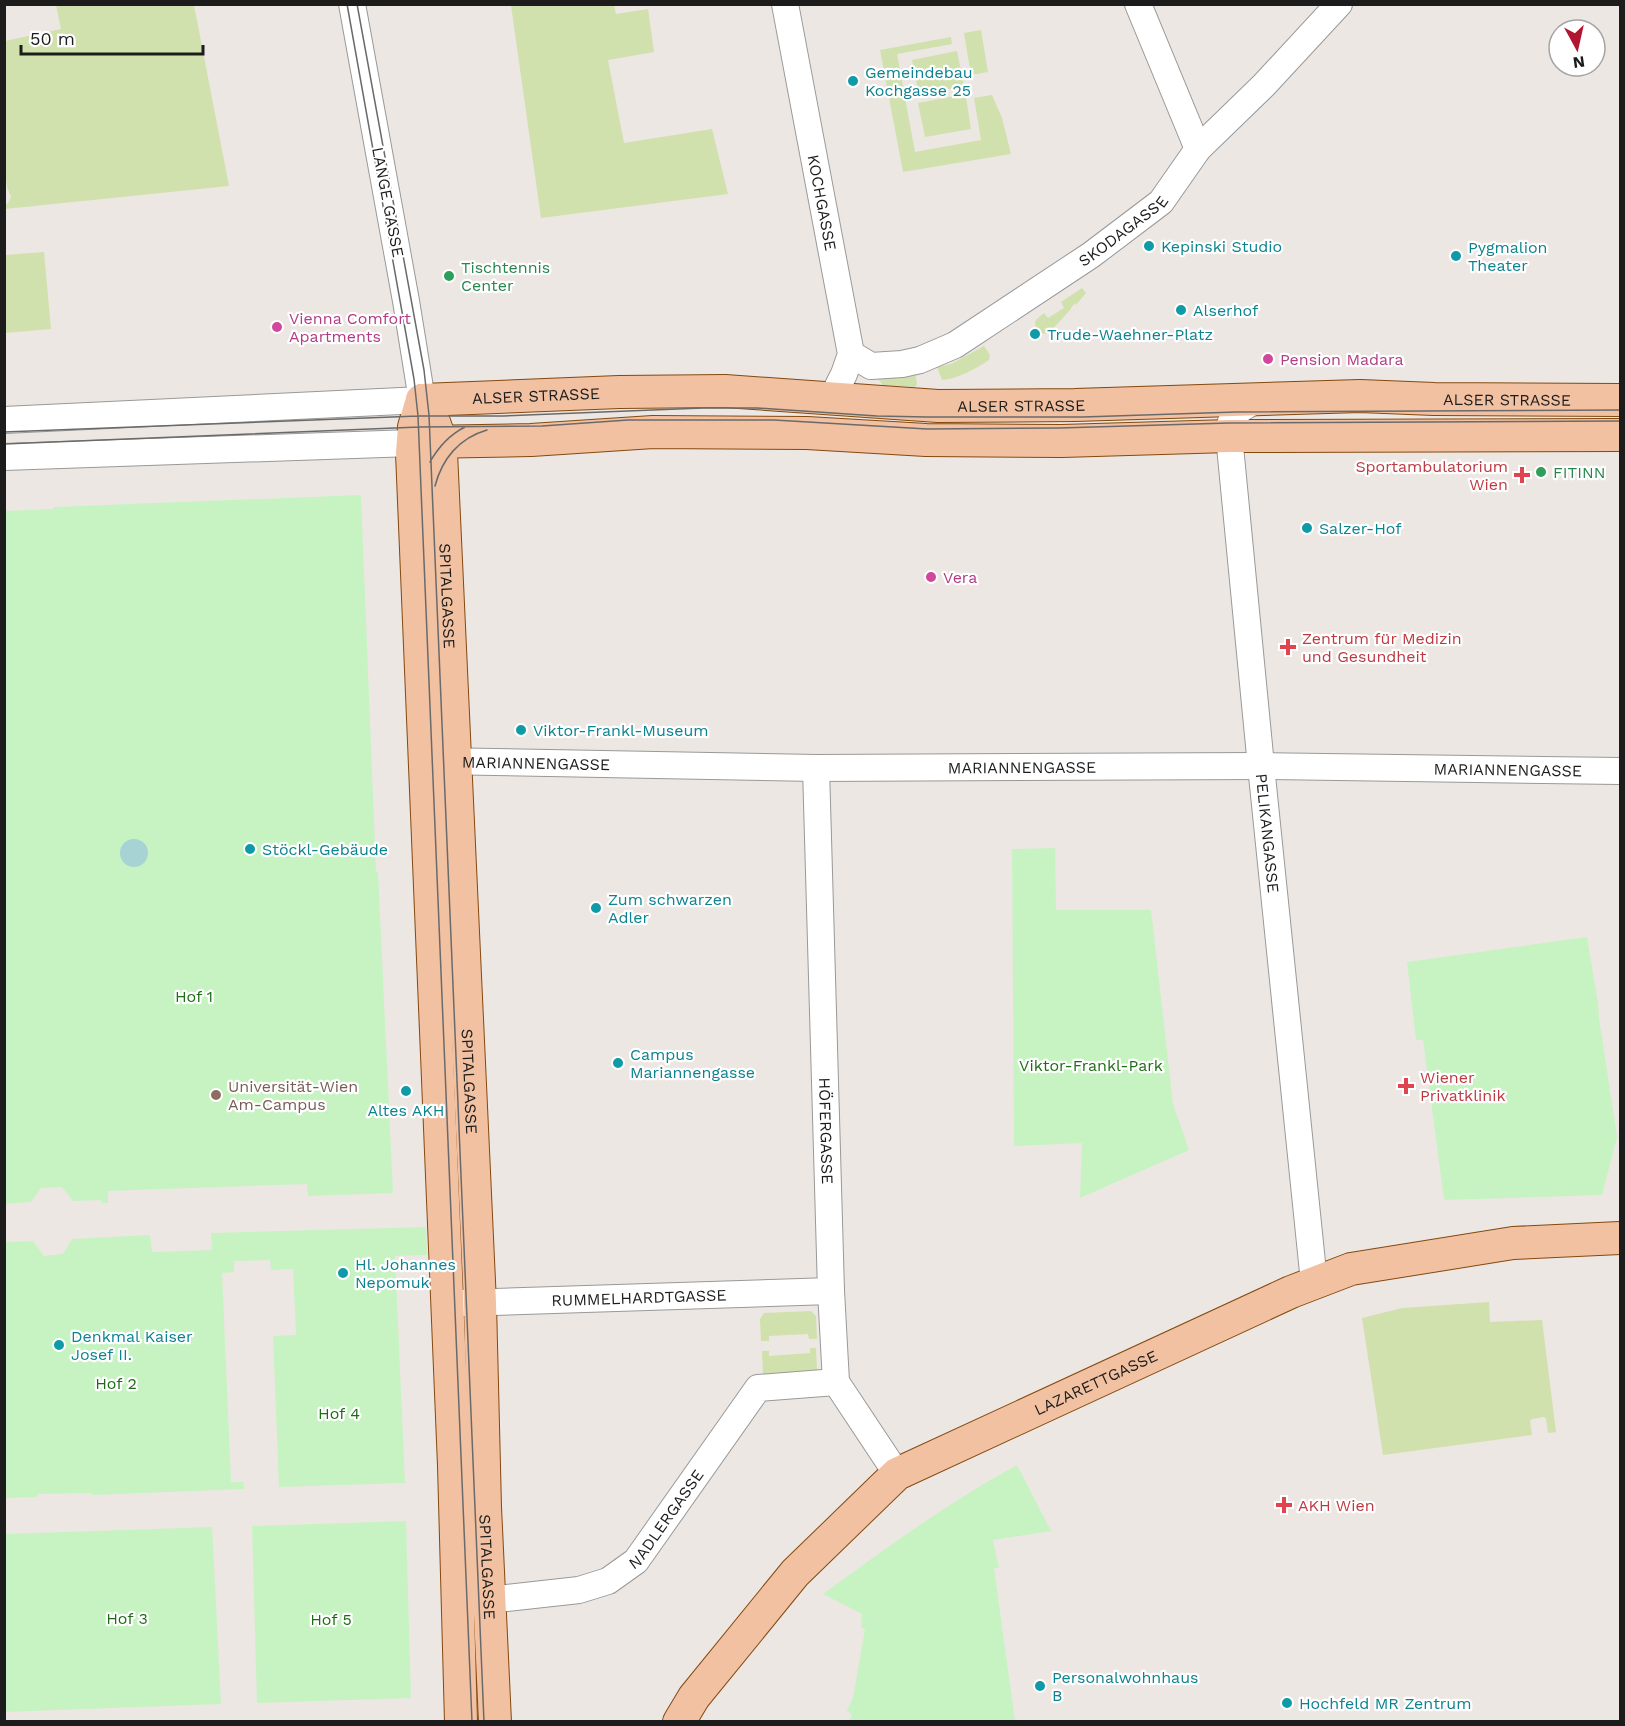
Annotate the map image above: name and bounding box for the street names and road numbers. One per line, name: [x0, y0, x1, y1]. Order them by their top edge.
street label: LANGE GASSE: [368, 145, 408, 259]
street label: KOCHGASSE: [804, 153, 841, 252]
street label: SKODAGASSE: [1075, 192, 1172, 270]
street label: ALSER STRASSE: [472, 383, 600, 407]
street label: ALSER STRASSE: [1443, 390, 1571, 409]
street label: ALSER STRASSE: [957, 395, 1086, 415]
street label: SPITALGASSE: [436, 543, 459, 649]
street label: MARIANNENGASSE: [462, 752, 610, 774]
street label: MARIANNENGASSE: [948, 757, 1096, 777]
street label: MARIANNENGASSE: [1434, 759, 1582, 780]
street label: PELIKANGASSE: [1252, 773, 1283, 894]
street label: SPITALGASSE: [458, 1028, 482, 1135]
street label: HÖFERGASSE: [815, 1077, 837, 1185]
street label: RUMMELHARDTGASSE: [551, 1285, 727, 1310]
street label: LAZARETTGASSE: [1031, 1346, 1160, 1419]
street label: NADLERGASSE: [625, 1466, 707, 1573]
street label: SPITALGASSE: [476, 1514, 500, 1620]

